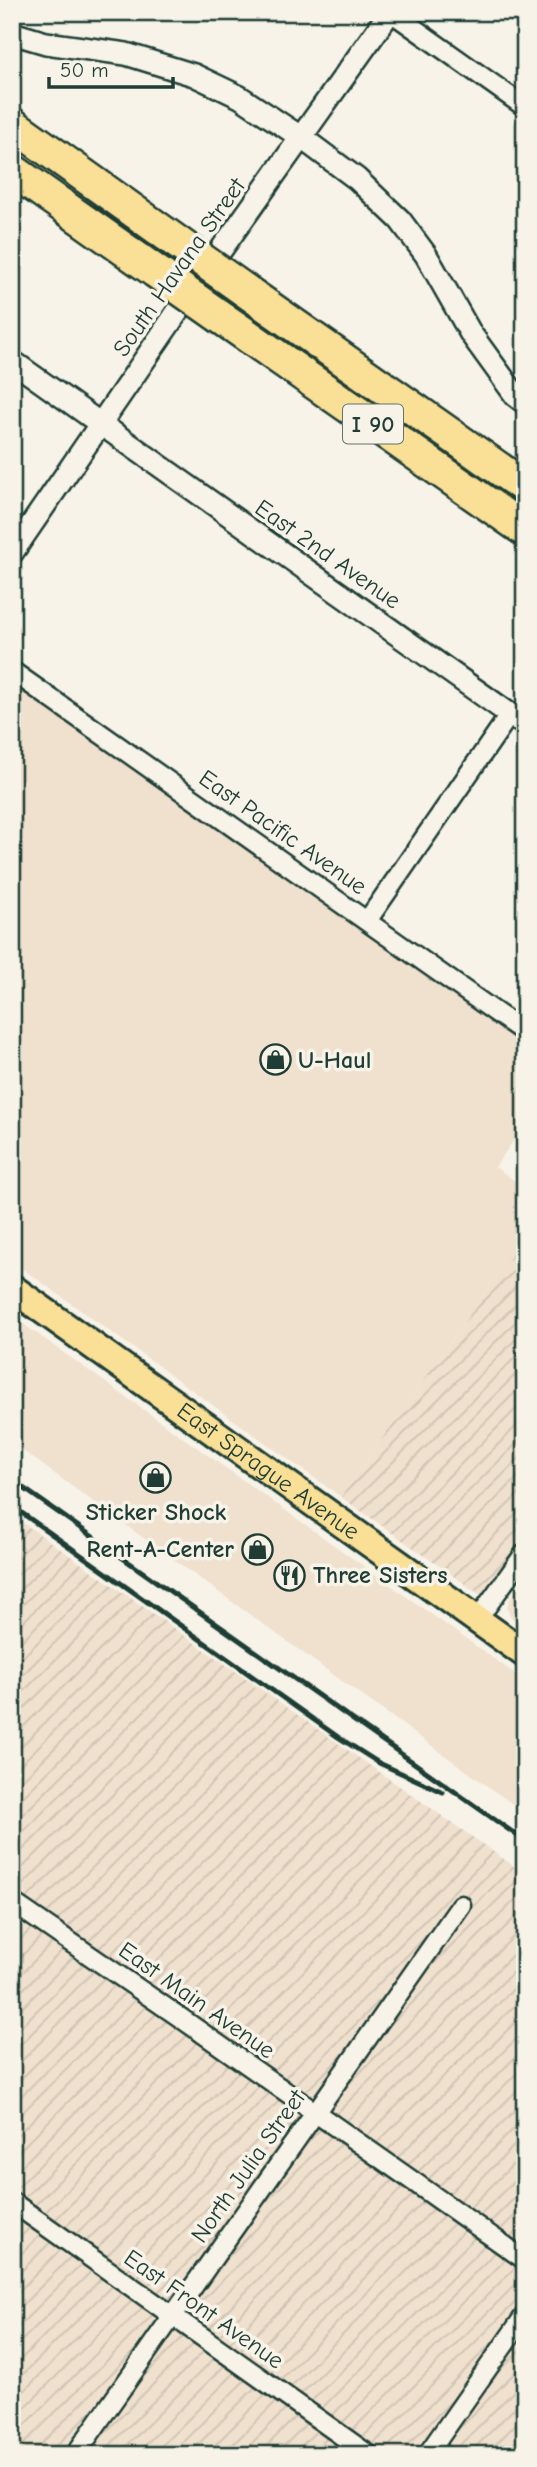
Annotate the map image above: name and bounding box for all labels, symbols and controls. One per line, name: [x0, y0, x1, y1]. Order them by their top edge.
scale bar: [49, 46, 173, 90]
text: 50 m: [60, 58, 109, 82]
street label: South Havana Street: [107, 171, 252, 362]
road number: I 90: [343, 404, 403, 444]
street label: East 2nd Avenue: [250, 493, 406, 615]
street label: East Pacific Avenue: [194, 764, 372, 900]
shop icon: U-Haul: [258, 1043, 292, 1077]
place label: U-Haul: [298, 1046, 371, 1074]
street label: East Sprague Avenue: [172, 1396, 365, 1545]
shop icon: Sticker Shock: [139, 1461, 173, 1495]
place label: Sticker Shock: [86, 1498, 227, 1526]
shop icon: Rent-A-Center: [240, 1532, 274, 1566]
place label: Rent-A-Center: [87, 1535, 234, 1563]
restaurant icon: Three Sisters: [273, 1558, 307, 1592]
place label: Three Sisters: [313, 1561, 447, 1589]
street label: East Main Avenue: [114, 1936, 280, 2064]
street label: North Julia Street: [185, 2083, 312, 2248]
street label: East Front Avenue: [119, 2243, 289, 2375]

